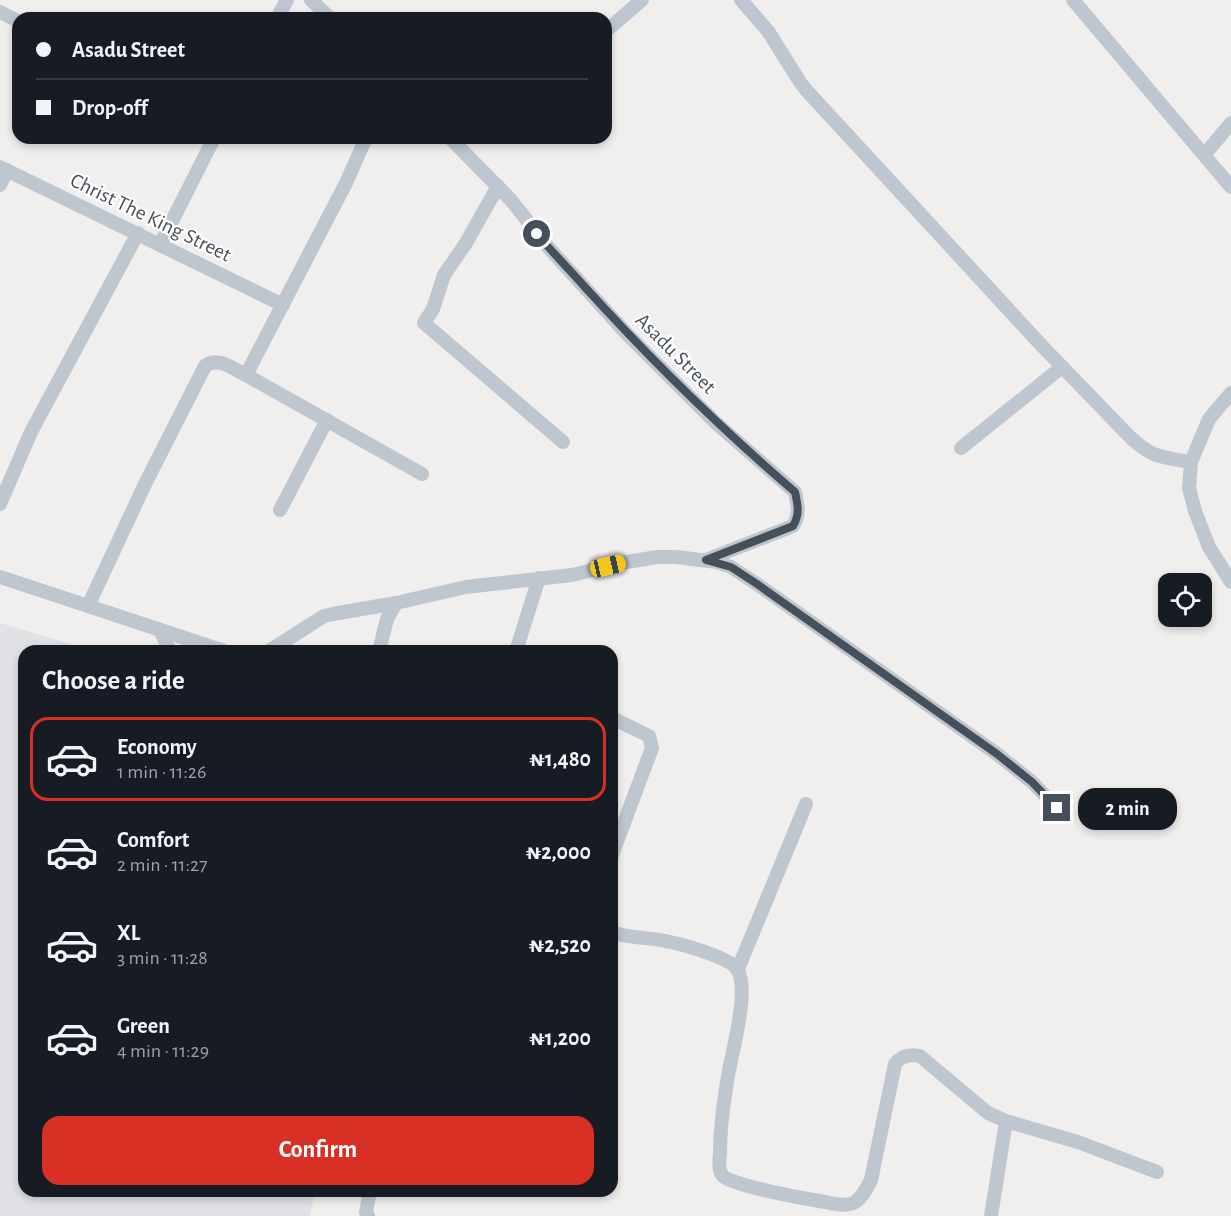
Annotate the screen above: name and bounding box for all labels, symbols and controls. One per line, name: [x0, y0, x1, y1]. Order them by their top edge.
text: Asadu Street: [72, 39, 185, 61]
text: Drop-off: [72, 97, 148, 119]
street label: Christ The King Street: [67, 169, 235, 266]
route start: [523, 220, 550, 247]
street label: Asadu Street: [631, 309, 720, 398]
car: [588, 553, 628, 579]
map controls: [1158, 573, 1212, 627]
button: locate: [1158, 573, 1212, 627]
text: Choose a ride: [42, 667, 185, 694]
icon: car: [45, 732, 99, 786]
text: Economy: [117, 736, 197, 758]
text: ₦1,480: [529, 748, 591, 770]
text: 1 min · 11:26: [117, 762, 206, 782]
callout: 2 min: [1078, 787, 1177, 829]
route end: [1043, 794, 1070, 821]
text: 2 min: [1105, 799, 1150, 819]
icon: car: [45, 825, 99, 879]
text: Comfort: [117, 829, 189, 851]
text: ₦2,000: [526, 841, 591, 863]
text: 2 min · 11:27: [117, 855, 208, 875]
icon: car: [45, 918, 99, 972]
text: XL: [117, 922, 140, 944]
text: ₦2,520: [529, 934, 591, 956]
text: 3 min · 11:28: [117, 948, 208, 968]
icon: car: [45, 1011, 99, 1065]
text: Green: [117, 1015, 170, 1037]
text: ₦1,200: [529, 1027, 591, 1049]
text: 4 min · 11:29: [117, 1041, 209, 1061]
button: Confirm: [42, 1116, 594, 1185]

